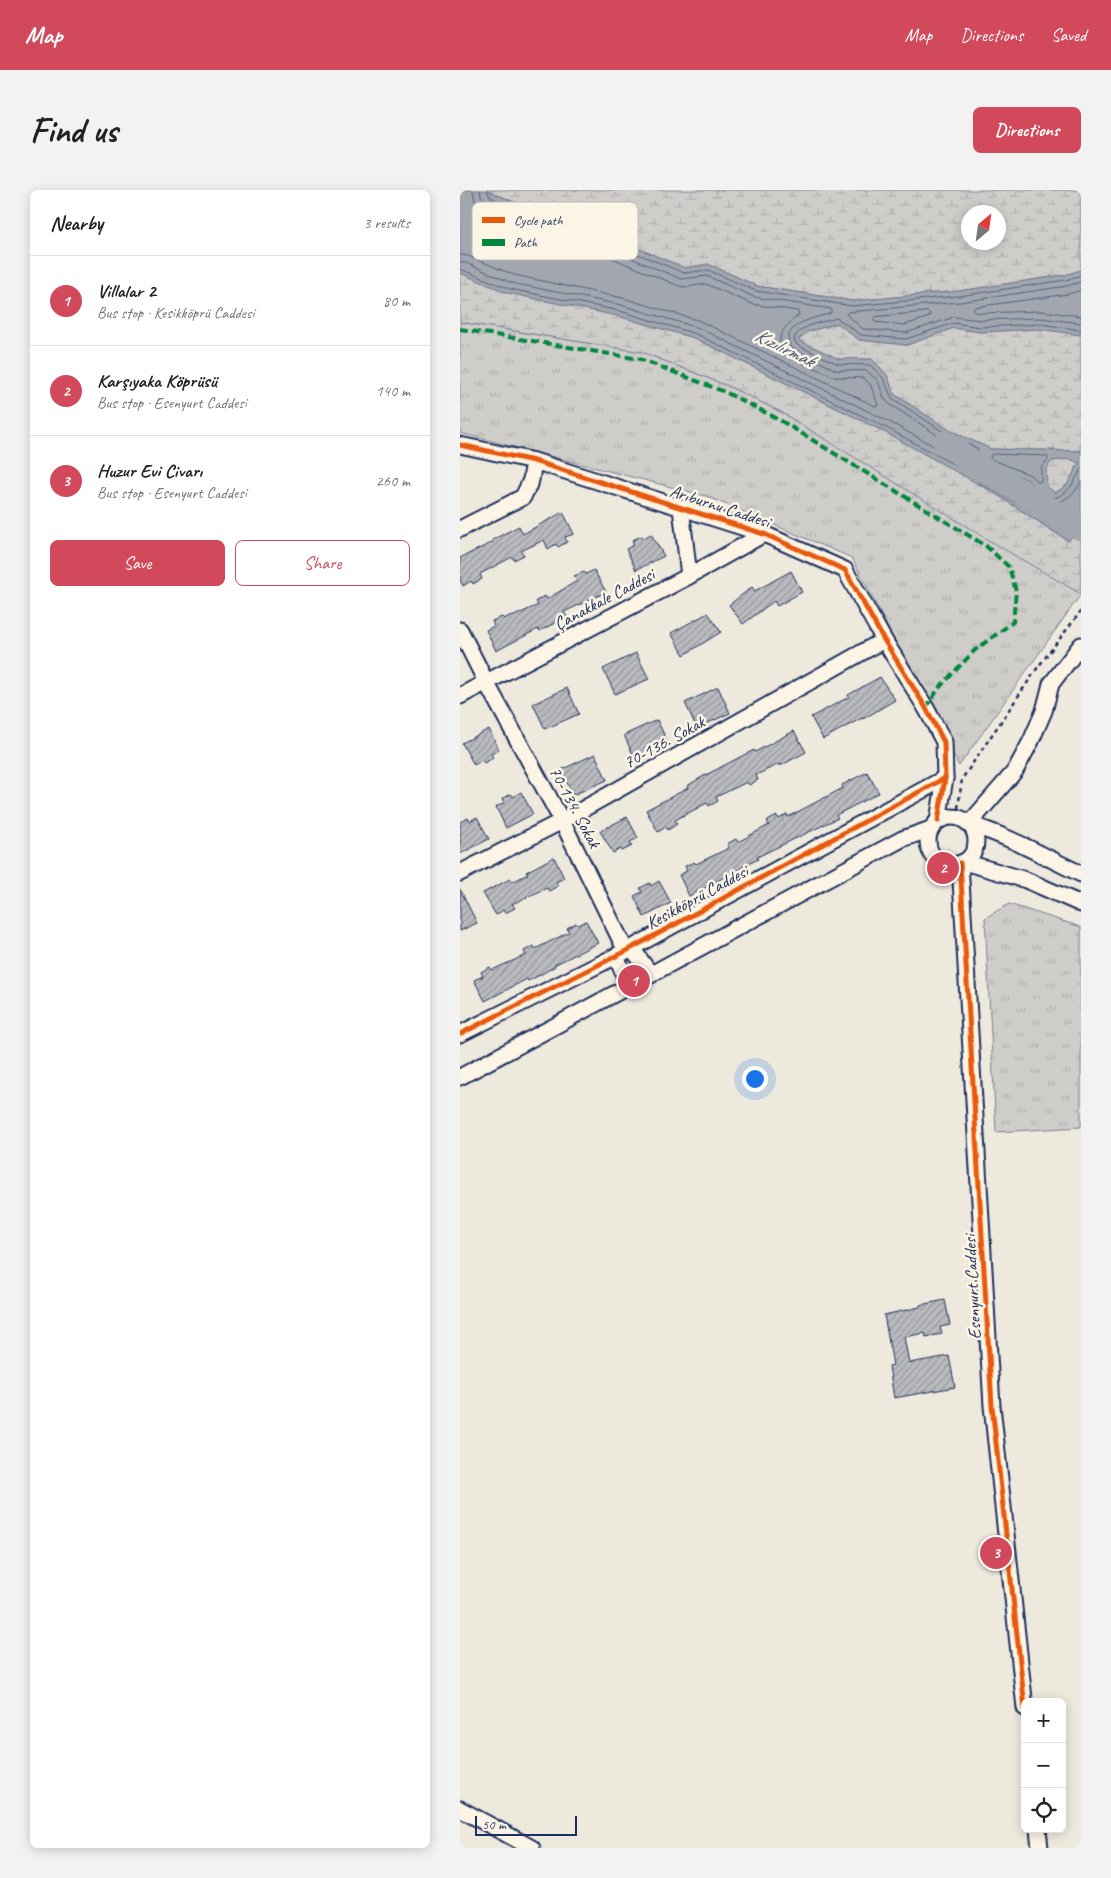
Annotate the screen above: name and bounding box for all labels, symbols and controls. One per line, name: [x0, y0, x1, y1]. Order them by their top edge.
text: Map: [25, 20, 62, 50]
text: Map: [905, 24, 932, 46]
text: Directions: [960, 24, 1023, 46]
text: Saved: [1051, 24, 1086, 46]
button: Directions: [973, 107, 1081, 153]
text: Find us: [30, 108, 117, 153]
legend: [472, 202, 638, 260]
north arrow: [961, 205, 1006, 250]
text: Nearby: [50, 210, 103, 236]
text: Cycle path: [514, 212, 563, 229]
text: 3 results: [363, 213, 410, 233]
text: Path: [514, 234, 538, 251]
text: Villalar 2: [97, 279, 156, 303]
text: 1: [62, 291, 70, 311]
text: 80 m: [383, 291, 410, 311]
text: Bus stop · Kesikköprü Caddesi: [97, 303, 254, 323]
water label: Kızılırmak: [751, 323, 822, 374]
text: Karşıyaka Köprüsü: [97, 369, 217, 393]
text: 2: [62, 381, 70, 401]
text: 140 m: [376, 381, 410, 401]
text: Bus stop · Esenyurt Caddesi: [97, 393, 247, 413]
text: Huzur Evi Civarı: [97, 459, 202, 483]
text: 3: [62, 471, 70, 491]
text: 260 m: [376, 471, 410, 491]
street label: Arıburnu Caddesi: [667, 479, 775, 533]
text: Bus stop · Esenyurt Caddesi: [97, 483, 247, 503]
button: Save: [50, 540, 225, 586]
button: Share: [235, 540, 410, 586]
street label: Çanakkale Caddesi: [550, 562, 661, 636]
street label: 70-136. Sokak: [619, 710, 710, 773]
street label: 70-134. Sokak: [544, 762, 606, 853]
pin: 2: [927, 849, 959, 887]
street label: Kesikköprü Caddesi: [642, 859, 754, 934]
pin: 1: [618, 962, 650, 1000]
your location: [742, 1066, 768, 1092]
street label: Esenyurt Caddesi: [958, 1232, 986, 1340]
pin: 3: [980, 1534, 1012, 1572]
map controls: [1021, 1698, 1066, 1833]
button: +: [1021, 1698, 1066, 1743]
button: −: [1021, 1743, 1066, 1788]
button: locate: [1021, 1788, 1066, 1833]
scale bar: [475, 1813, 578, 1836]
text: 50 m: [482, 1816, 506, 1833]

